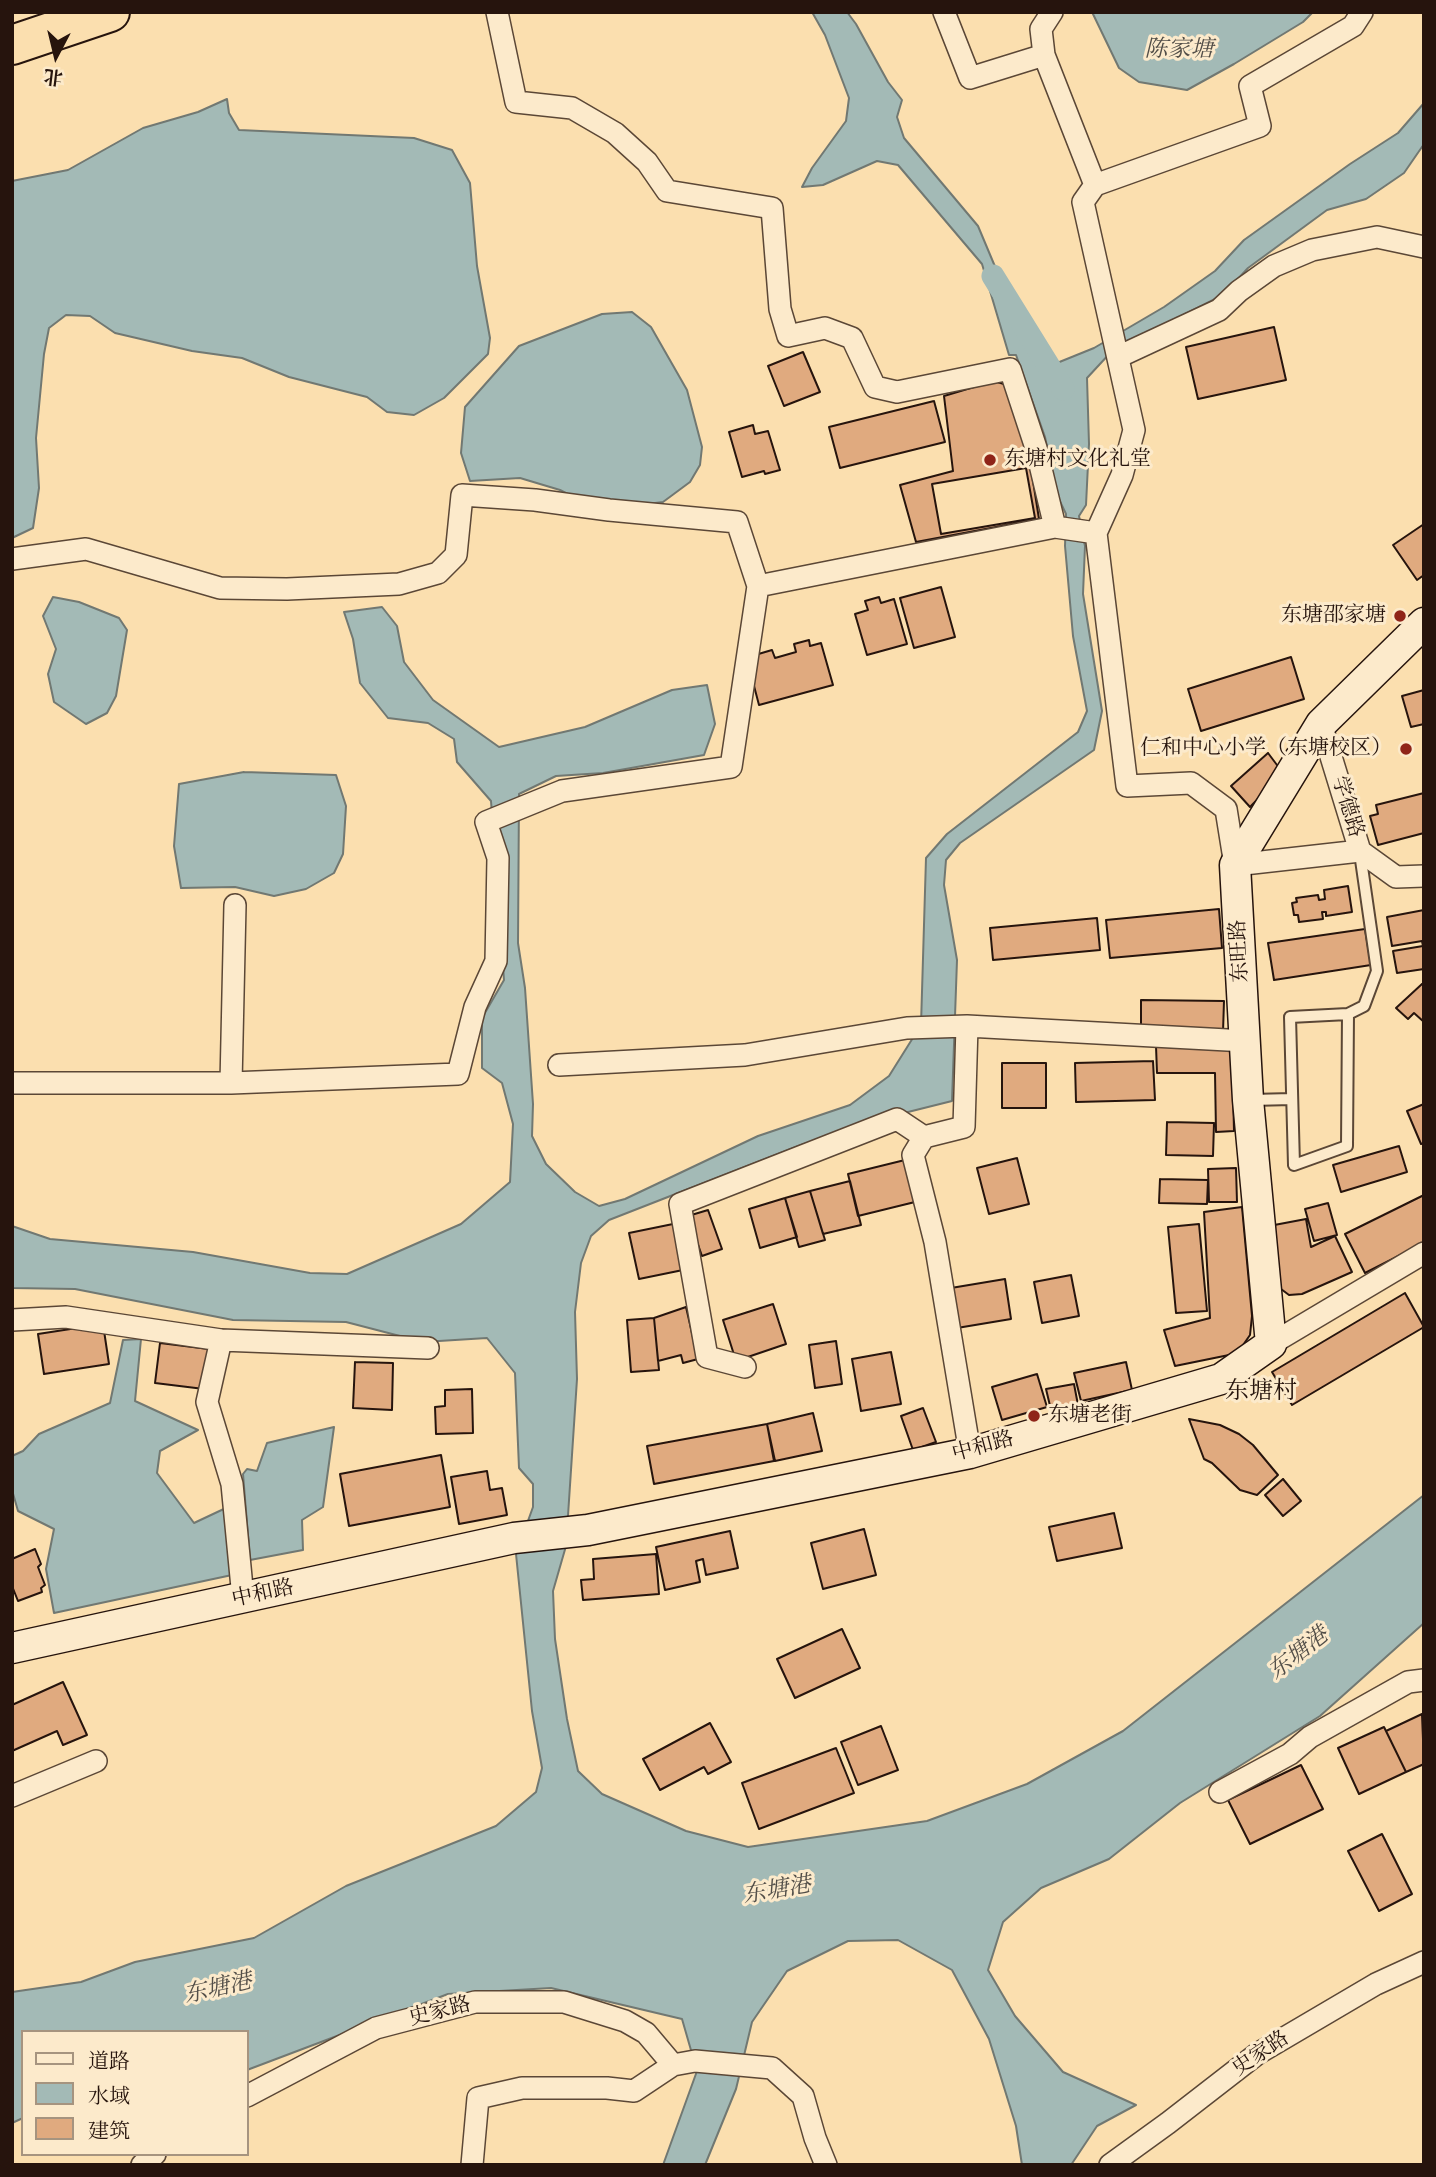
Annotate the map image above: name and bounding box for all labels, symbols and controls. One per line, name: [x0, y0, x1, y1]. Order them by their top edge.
north arrow: [21, 21, 91, 91]
water label: 陈家塘: [1145, 36, 1213, 64]
text: 北: [43, 65, 64, 90]
place label: 东塘村文化礼堂: [1004, 447, 1151, 473]
marker: 东塘村文化礼堂: [982, 452, 998, 468]
place label: 东塘邵家塘: [1281, 603, 1386, 629]
marker: 东塘邵家塘: [1392, 608, 1408, 624]
place label: 仁和中心小学（东塘校区）: [1140, 736, 1392, 762]
marker: 仁和中心小学（东塘校区）: [1398, 741, 1414, 757]
street label: 学德路: [1326, 773, 1368, 841]
street label: 东旺路: [1226, 919, 1254, 983]
district label: 东塘村: [1225, 1378, 1297, 1406]
place label: 东塘老街: [1048, 1403, 1132, 1429]
marker: 东塘老街: [1026, 1408, 1042, 1424]
street label: 中和路: [949, 1427, 1017, 1467]
street label: 中和路: [230, 1575, 296, 1613]
water label: 东塘港: [1263, 1622, 1335, 1686]
water label: 东塘港: [741, 1871, 813, 1911]
water label: 东塘港: [181, 1968, 255, 2010]
street label: 史家路: [406, 1992, 474, 2032]
street label: 史家路: [1228, 2026, 1294, 2082]
legend: [21, 2030, 248, 2156]
text: 道路: [88, 2048, 130, 2074]
text: 水域: [88, 2083, 130, 2109]
text: 建筑: [88, 2118, 130, 2144]

